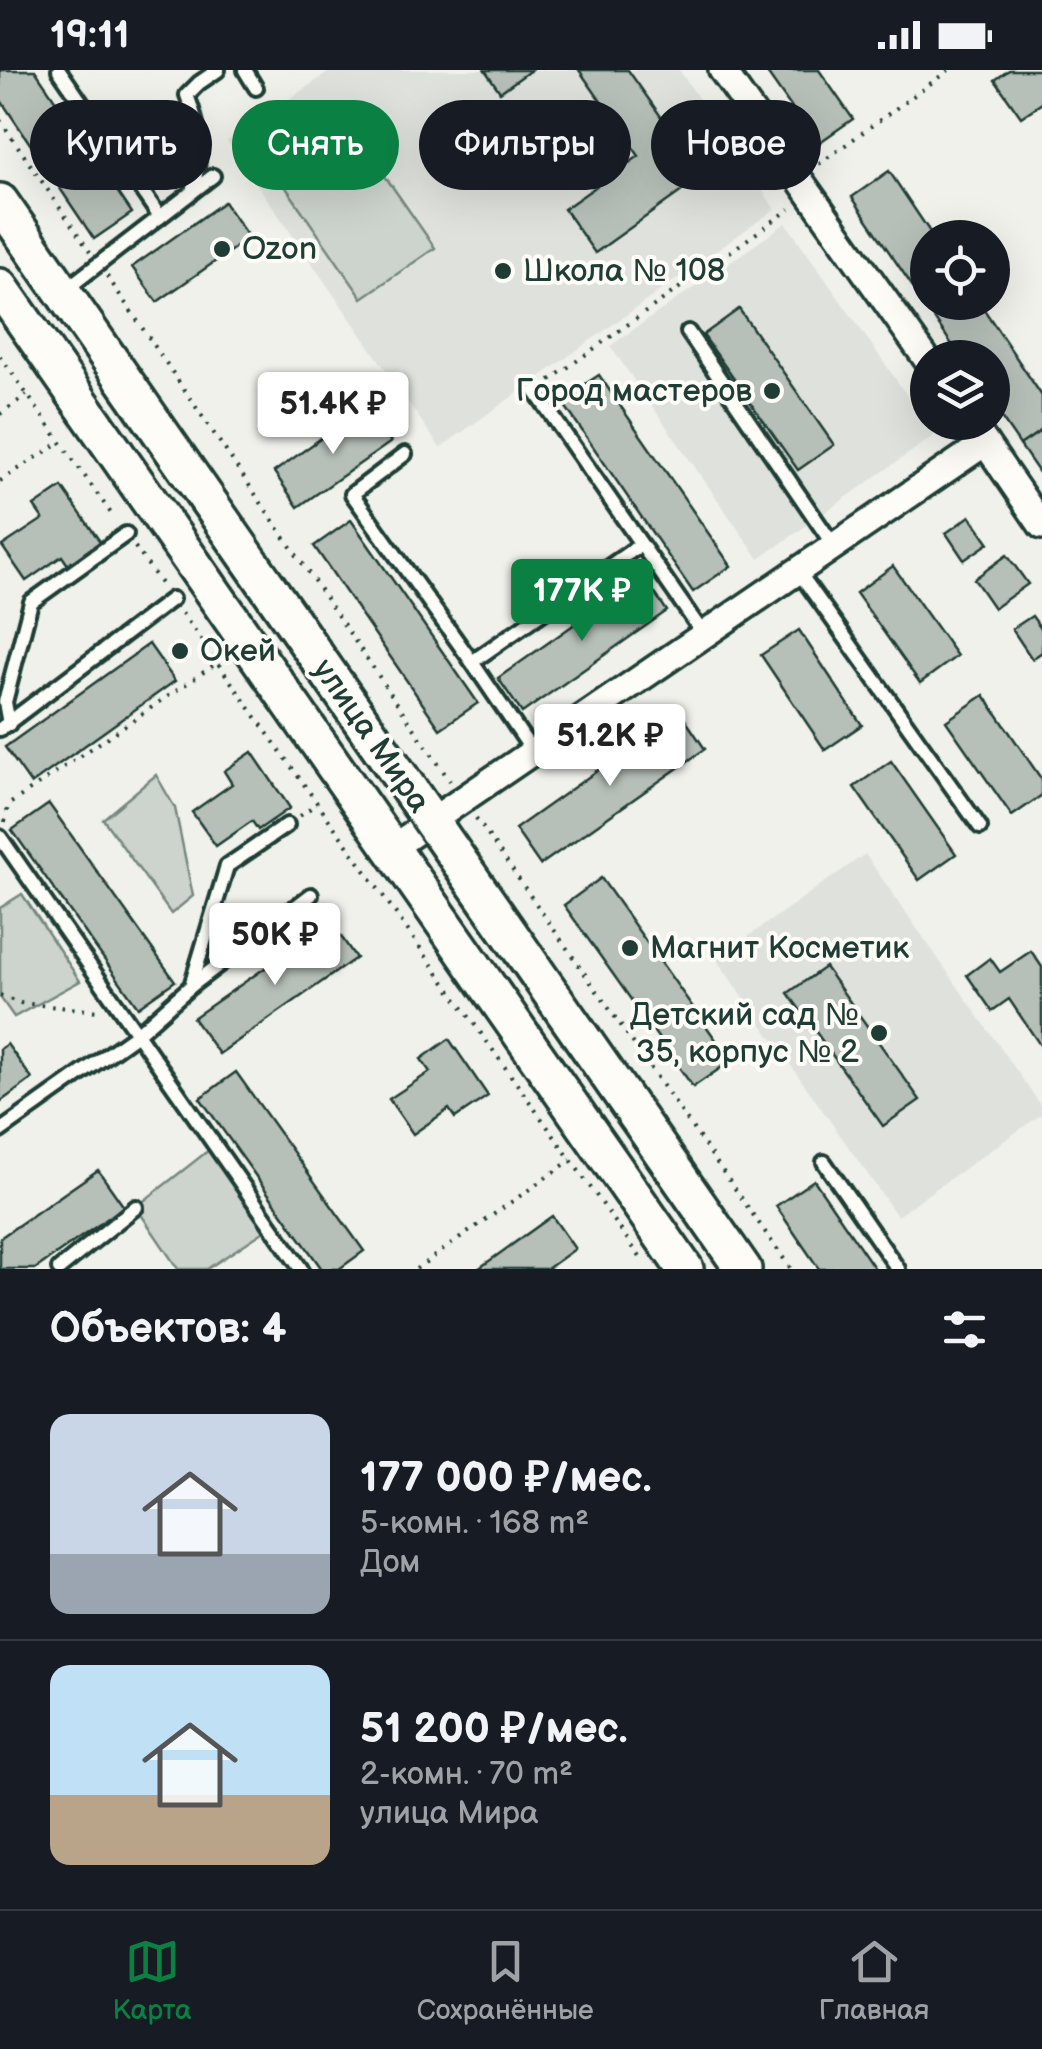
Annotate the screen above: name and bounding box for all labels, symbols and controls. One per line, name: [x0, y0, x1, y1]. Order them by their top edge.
text: 19:11: [50, 13, 129, 58]
chip: Купить: [30, 100, 212, 190]
chip: Снять: [232, 100, 399, 190]
chip: Фильтры: [419, 100, 631, 190]
chip: Новое: [651, 100, 821, 190]
map controls: [910, 220, 1010, 440]
button: locate: [910, 220, 1010, 320]
place label: Ozon: [242, 230, 317, 269]
marker: Ozon: [211, 238, 233, 260]
place label: Школа № 108: [523, 252, 725, 291]
marker: Школа № 108: [492, 260, 514, 282]
button: layers: [910, 340, 1010, 440]
pin: 51.4K ₽: [241, 372, 425, 457]
place label: Город мастеров: [516, 372, 752, 411]
marker: Город мастеров: [761, 380, 783, 402]
text: 51.4K ₽: [280, 385, 386, 424]
pin: 177K ₽: [501, 559, 663, 644]
text: 177K ₽: [533, 572, 631, 611]
place label: Окей: [200, 632, 276, 671]
marker: Окей: [169, 640, 191, 662]
street label: улица Мира: [304, 652, 438, 820]
pin: 51.2K ₽: [518, 704, 702, 789]
text: 51.2K ₽: [556, 717, 664, 756]
pin: 50K ₽: [205, 903, 345, 988]
text: 50K ₽: [231, 916, 319, 955]
place label: Магнит Косметик: [650, 929, 909, 968]
marker: Магнит Косметик: [619, 937, 641, 959]
place label: Детский сад № 35, корпус № 2: [630, 996, 859, 1072]
marker: Детский сад № 35, корпус № 2: [868, 1022, 890, 1044]
icon: filters: [937, 1302, 992, 1357]
text: Объектов: 4: [50, 1304, 287, 1355]
text: 177 000 ₽/мес.: [360, 1453, 652, 1504]
icon: home: [130, 1454, 250, 1574]
text: 5-комн. · 168 m²: [360, 1504, 589, 1543]
text: Дом: [360, 1543, 420, 1582]
text: 51 200 ₽/мес.: [360, 1704, 628, 1755]
icon: home: [130, 1705, 250, 1825]
text: 2-комн. · 70 m²: [360, 1755, 573, 1794]
text: улица Мира: [360, 1794, 539, 1833]
tab: Карта: [113, 1934, 191, 2027]
tab: Сохранённые: [417, 1934, 594, 2027]
tab: Главная: [819, 1934, 929, 2027]

